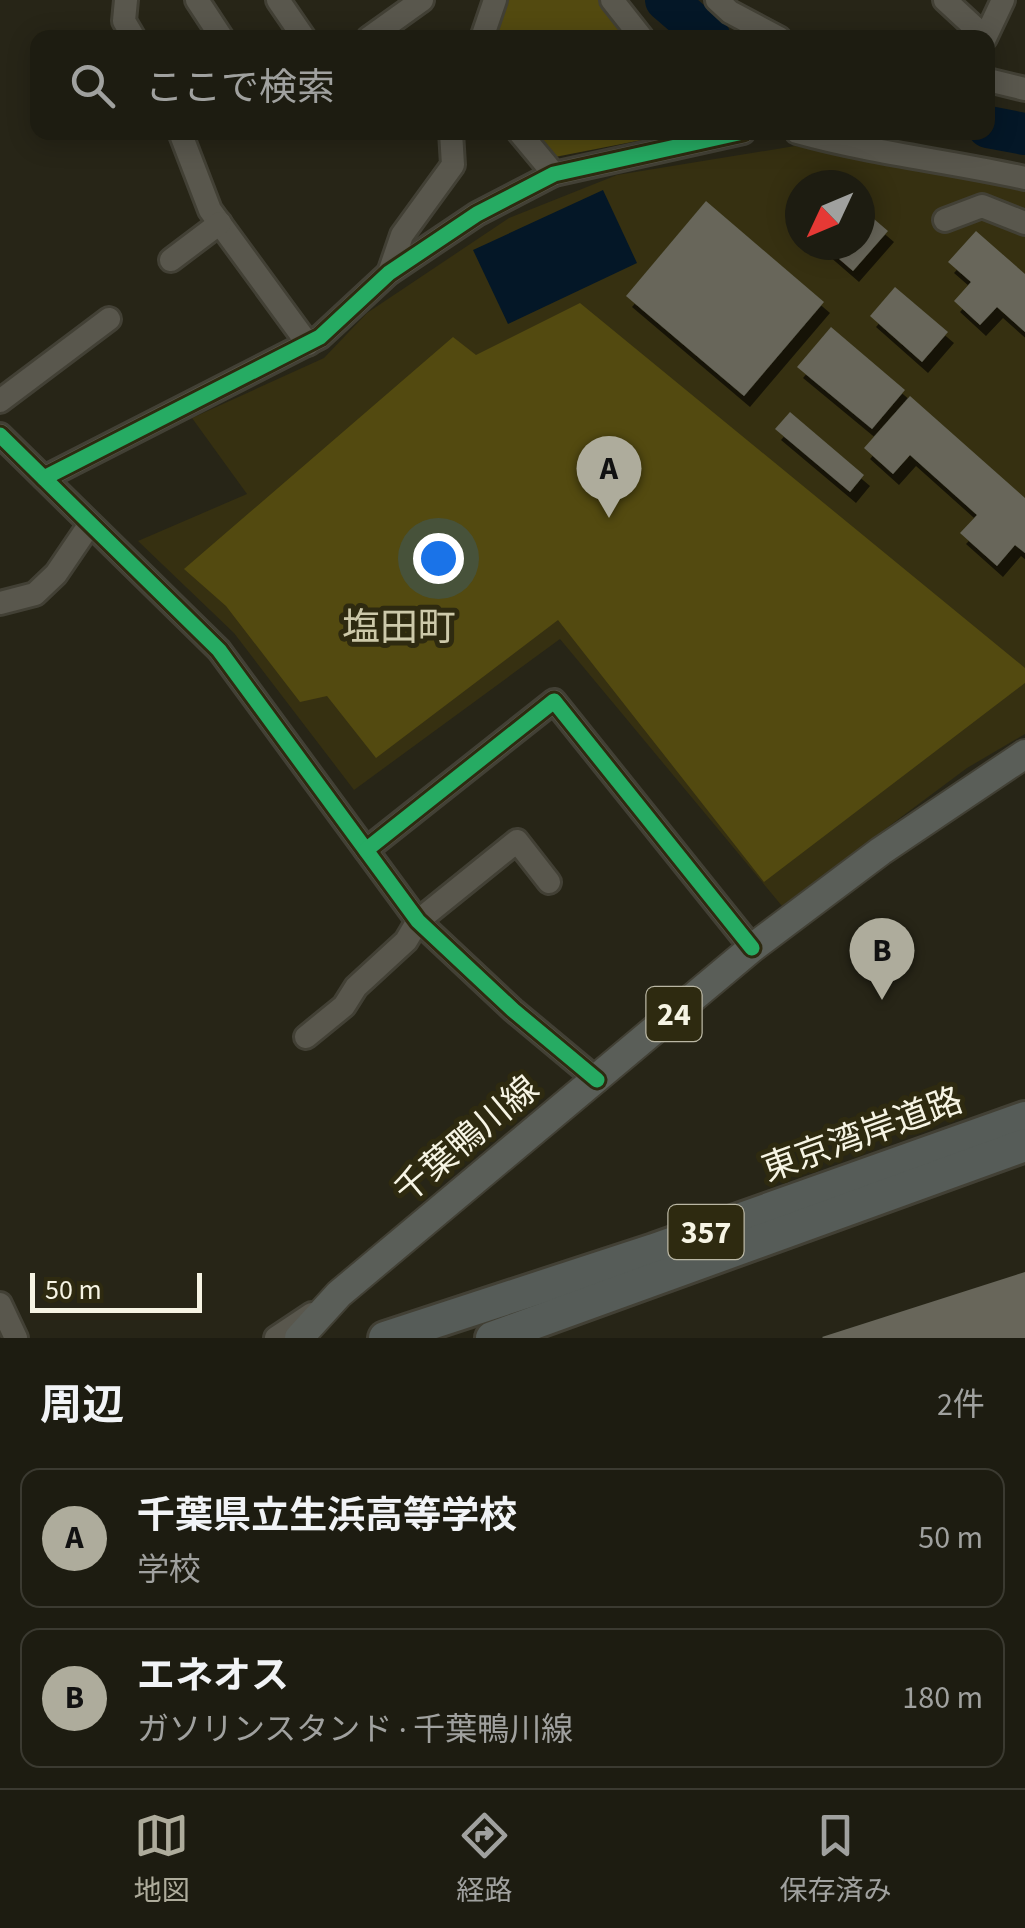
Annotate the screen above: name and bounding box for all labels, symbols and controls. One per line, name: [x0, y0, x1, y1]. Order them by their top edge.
search box: [30, 30, 995, 140]
icon: search: [65, 58, 120, 113]
text: ここで検索: [145, 61, 335, 115]
north arrow: [785, 170, 875, 260]
pin: A: [576, 436, 642, 518]
your location: [413, 533, 464, 584]
district label: 塩田町: [342, 601, 456, 655]
pin: B: [850, 918, 914, 1000]
road number: 24: [646, 987, 702, 1041]
street label: 千葉鴨川線: [384, 1064, 550, 1215]
street label: 東京湾岸道路: [755, 1076, 970, 1194]
road number: 357: [668, 1205, 744, 1259]
scale bar: [30, 1268, 202, 1312]
text: 50 m: [45, 1270, 102, 1310]
text: 周辺: [40, 1376, 124, 1436]
text: 2件: [937, 1382, 985, 1428]
text: 千葉県立生浜高等学校: [137, 1489, 517, 1543]
text: A: [65, 1515, 84, 1561]
text: 50 m: [918, 1515, 983, 1561]
text: 学校: [137, 1547, 201, 1593]
text: エネオス: [137, 1649, 289, 1703]
text: B: [65, 1675, 84, 1721]
text: 180 m: [902, 1675, 983, 1721]
text: ガソリンスタンド · 千葉鴨川線: [137, 1707, 573, 1753]
tab: 地図: [133, 1808, 190, 1911]
tab: 経路: [456, 1808, 513, 1911]
tab: 保存済み: [779, 1808, 892, 1911]

